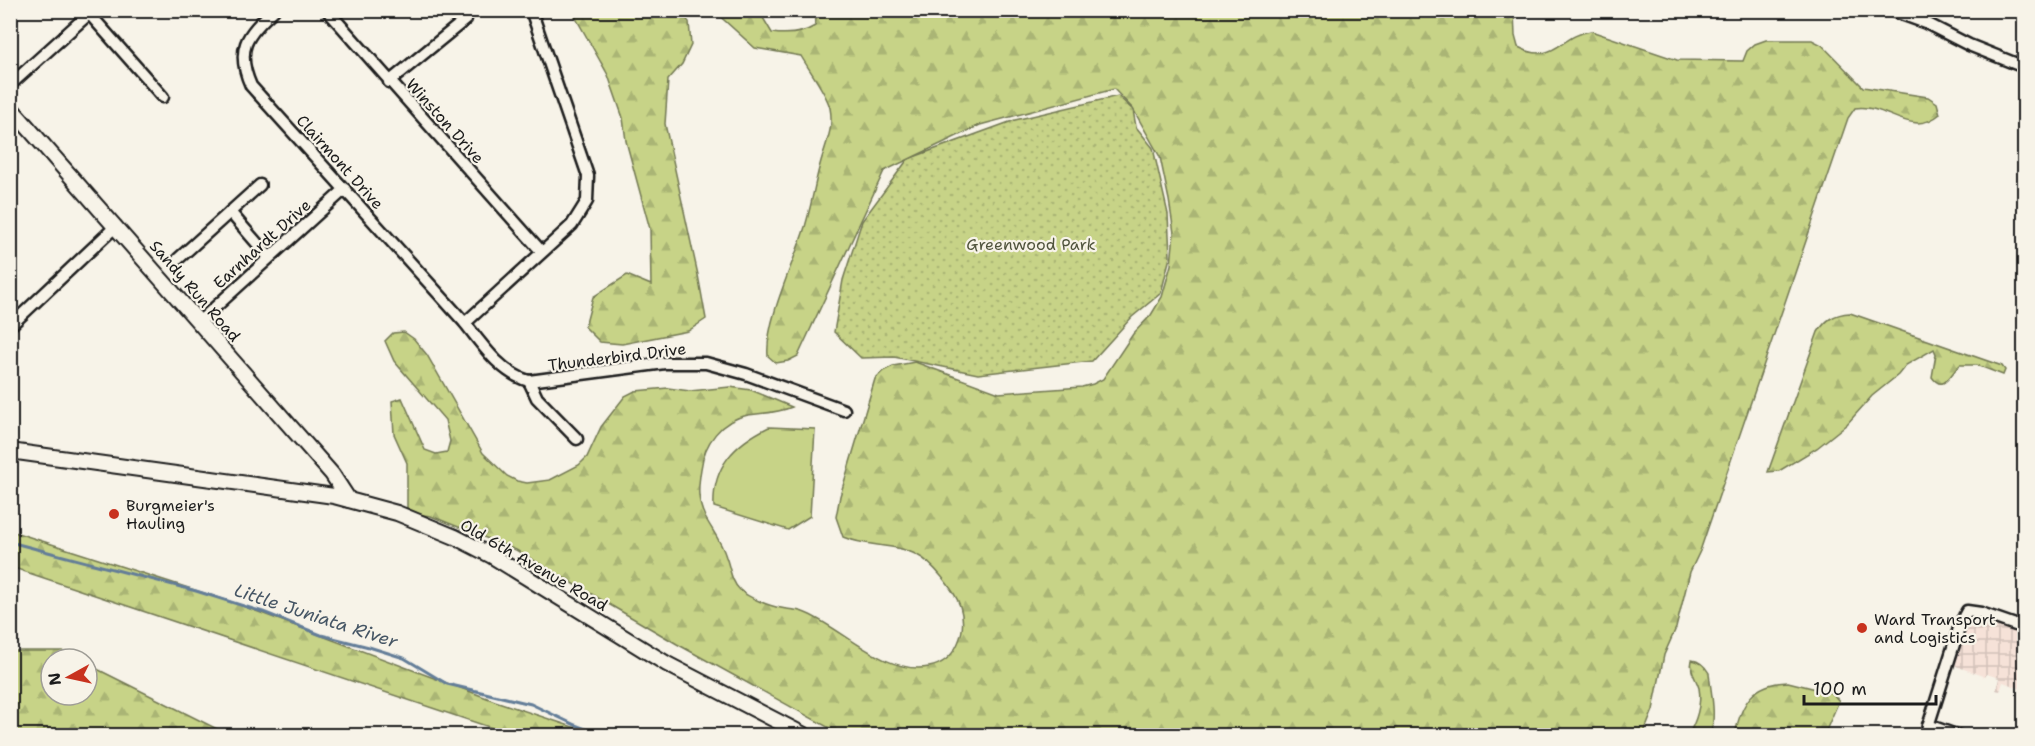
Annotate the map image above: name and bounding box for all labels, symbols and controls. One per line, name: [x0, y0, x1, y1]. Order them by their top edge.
street label: Winston Drive: [401, 74, 489, 168]
street label: Clairmont Drive: [292, 110, 388, 214]
street label: Earnhardt Drive: [209, 195, 315, 293]
park label: Greenwood Park: [966, 234, 1096, 255]
street label: Sandy Run Road: [145, 236, 245, 346]
street label: Thunderbird Drive: [547, 338, 687, 376]
place label: Burgmeier's Hauling: [126, 495, 215, 534]
marker: Burgmeier's Hauling: [107, 507, 121, 521]
street label: Old 6th Avenue Road: [456, 514, 612, 616]
water label: Little Juniata River: [231, 578, 401, 654]
place label: Ward Transport and Logistics: [1874, 609, 1996, 648]
marker: Ward Transport and Logistics: [1855, 621, 1869, 635]
north arrow: [39, 647, 99, 707]
scale bar: [1804, 668, 1936, 706]
text: N: [43, 671, 66, 687]
text: 100 m: [1813, 677, 1867, 701]

